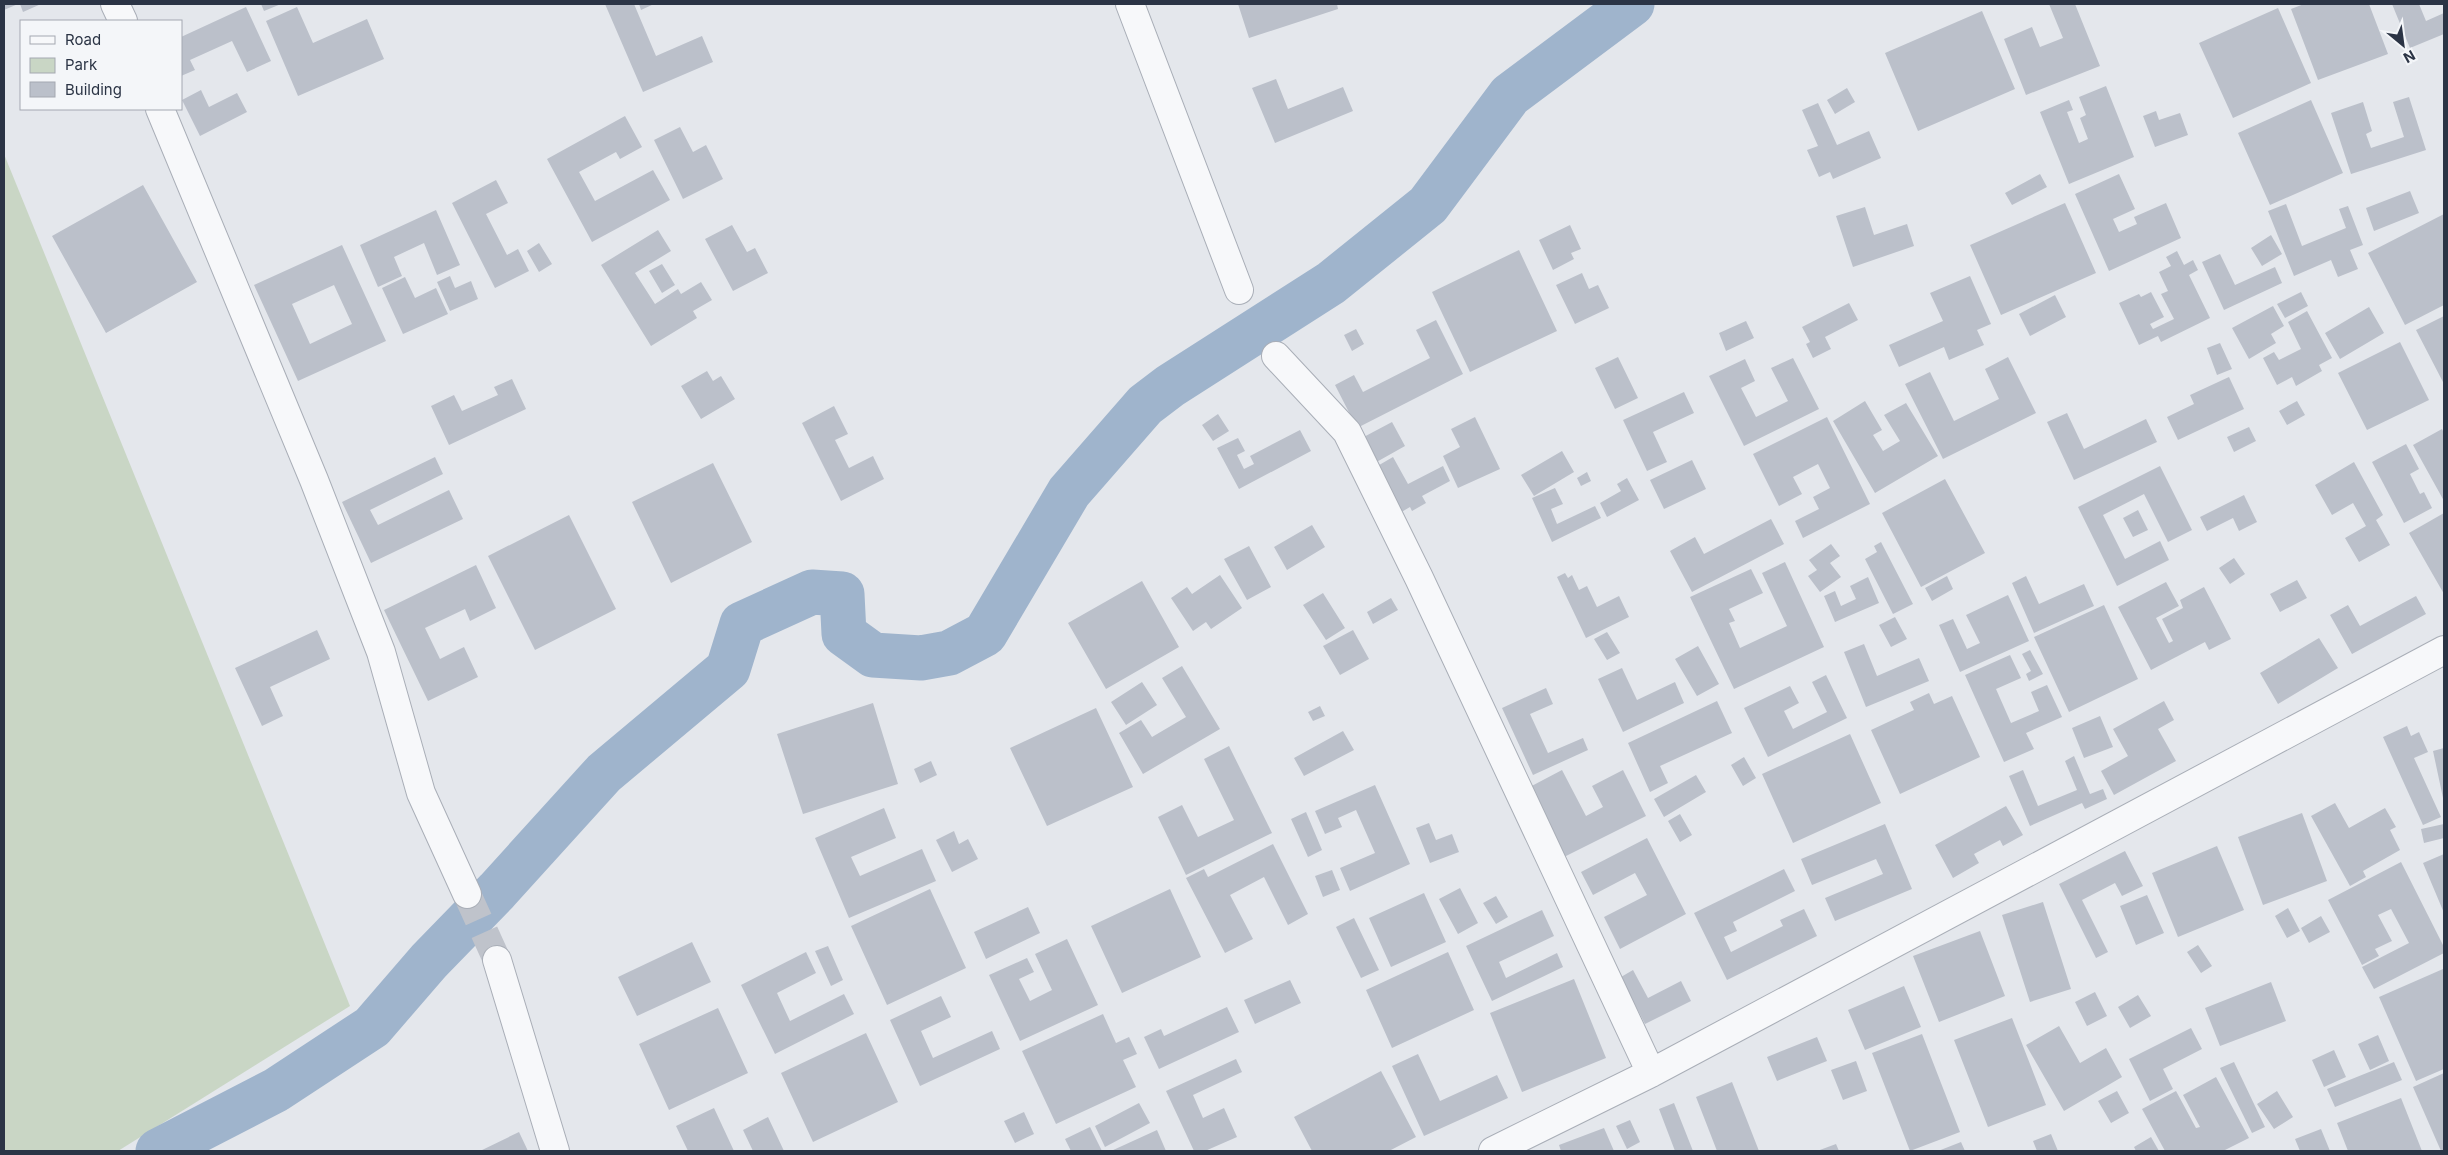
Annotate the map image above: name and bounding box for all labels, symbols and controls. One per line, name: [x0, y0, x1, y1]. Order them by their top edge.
legend: [20, 20, 182, 110]
north arrow: [2378, 20, 2428, 70]
text: Road: [65, 30, 101, 49]
text: N: [2401, 47, 2418, 67]
text: Park: [65, 55, 98, 74]
text: Building: [65, 80, 122, 99]

